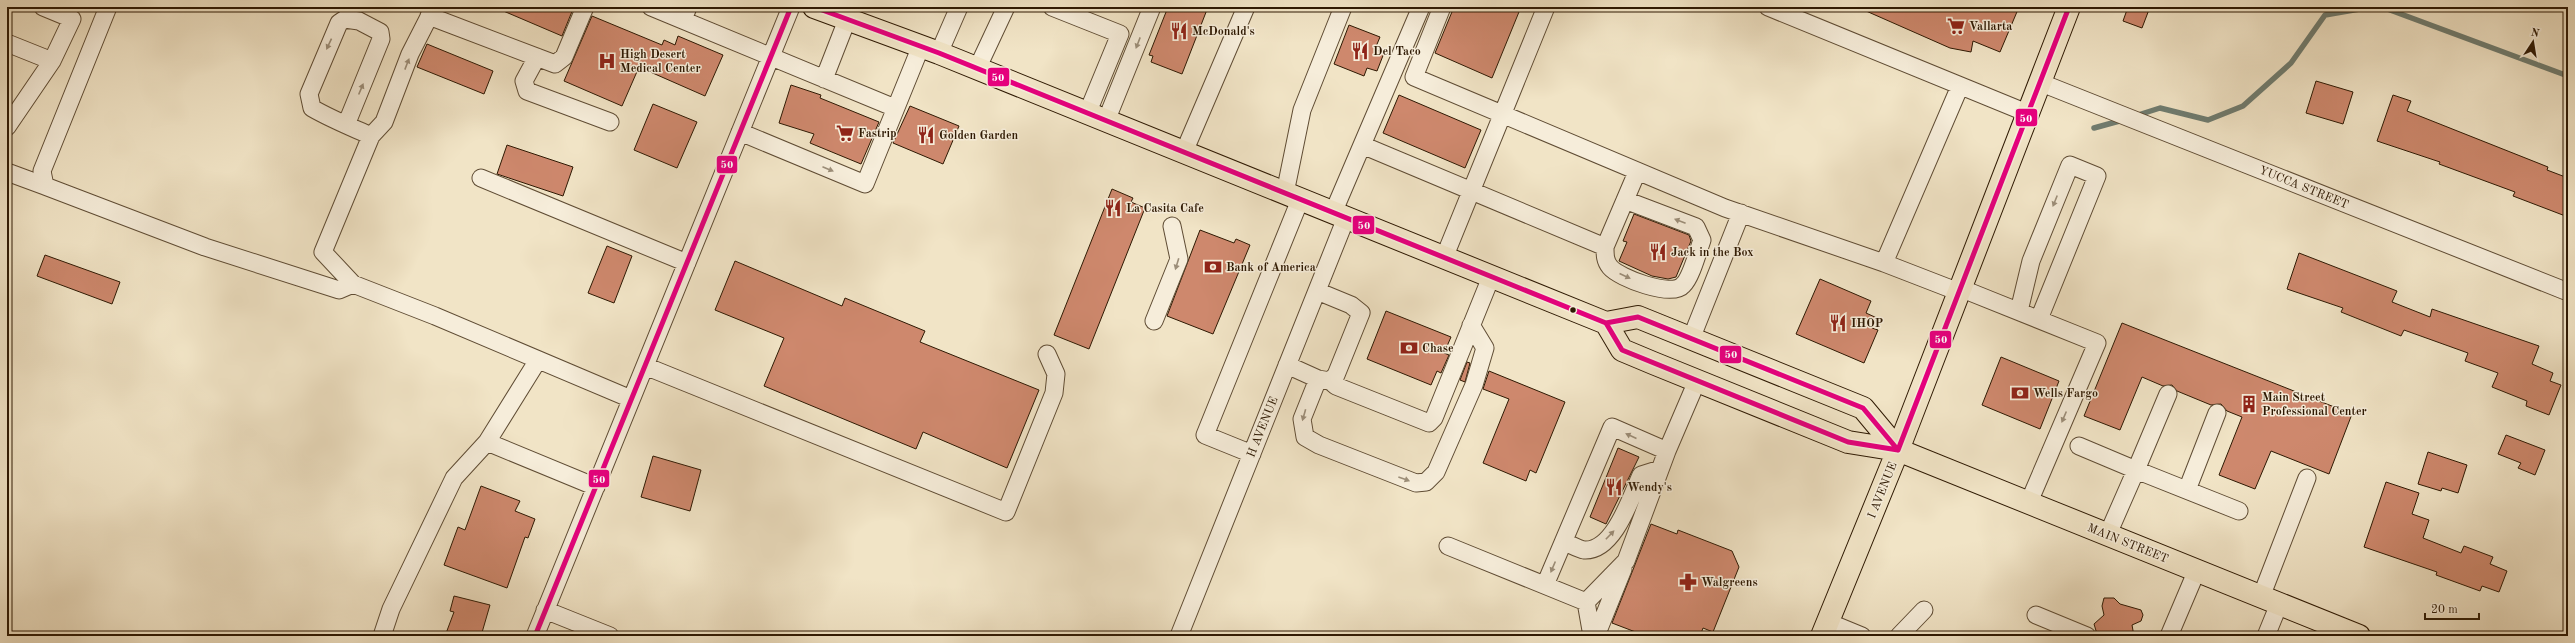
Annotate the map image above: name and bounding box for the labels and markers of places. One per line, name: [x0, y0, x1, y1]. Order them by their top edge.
supermarket icon: Vallarta: [1946, 16, 1966, 36]
restaurant icon: McDonald's: [1169, 21, 1189, 41]
place label: Vallarta: [1969, 21, 2012, 33]
place label: McDonald's: [1192, 26, 1255, 38]
restaurant icon: Del Taco: [1350, 41, 1370, 61]
place label: Del Taco: [1373, 46, 1421, 58]
place label: High Desert Medical Center: [620, 49, 701, 75]
hospital icon: High Desert Medical Center: [597, 51, 617, 71]
supermarket icon: Fastrip: [835, 123, 855, 143]
restaurant icon: Golden Garden: [916, 125, 936, 145]
place label: Fastrip: [858, 128, 897, 140]
place label: Golden Garden: [939, 130, 1019, 142]
restaurant icon: La Casita Cafe: [1103, 198, 1123, 218]
place label: La Casita Cafe: [1126, 203, 1204, 215]
restaurant icon: Jack in the Box: [1648, 242, 1668, 262]
place label: Jack in the Box: [1671, 247, 1753, 259]
bank icon: Bank of America: [1203, 257, 1223, 277]
place label: Bank of America: [1226, 262, 1316, 274]
unlabelled marker: [1568, 305, 1578, 315]
restaurant icon: IHOP: [1828, 313, 1848, 333]
place label: IHOP: [1851, 318, 1883, 330]
bank icon: Chase: [1399, 338, 1419, 358]
place label: Chase: [1422, 343, 1454, 355]
bank icon: Wells Fargo: [2010, 383, 2030, 403]
place label: Wells Fargo: [2033, 388, 2098, 400]
place label: Main Street Professional Center: [2262, 392, 2367, 418]
building icon: Main Street Professional Center: [2239, 394, 2259, 414]
restaurant icon: Wendy's: [1604, 477, 1624, 497]
place label: Wendy's: [1627, 482, 1672, 494]
pharmacy icon: Walgreens: [1678, 572, 1698, 592]
place label: Walgreens: [1701, 577, 1758, 589]

